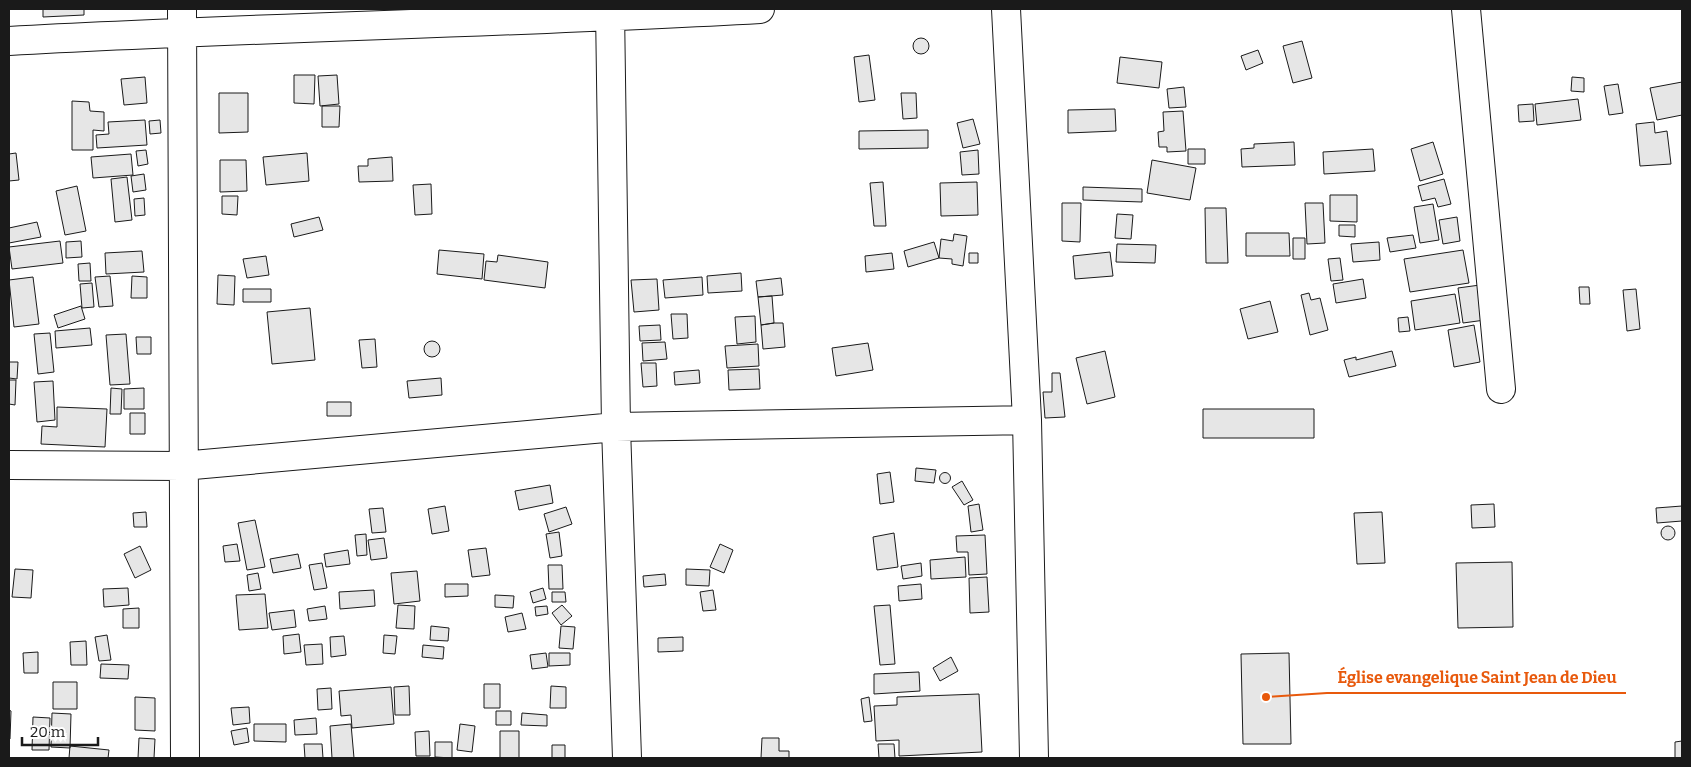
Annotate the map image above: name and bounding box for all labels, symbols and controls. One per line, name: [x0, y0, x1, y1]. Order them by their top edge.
callout: Église evangelique Saint Jean de Dieu: [1327, 662, 1626, 693]
text: Église evangelique Saint Jean de Dieu: [1338, 666, 1617, 687]
scale bar: [22, 714, 99, 746]
text: 20 m: [30, 723, 66, 741]

